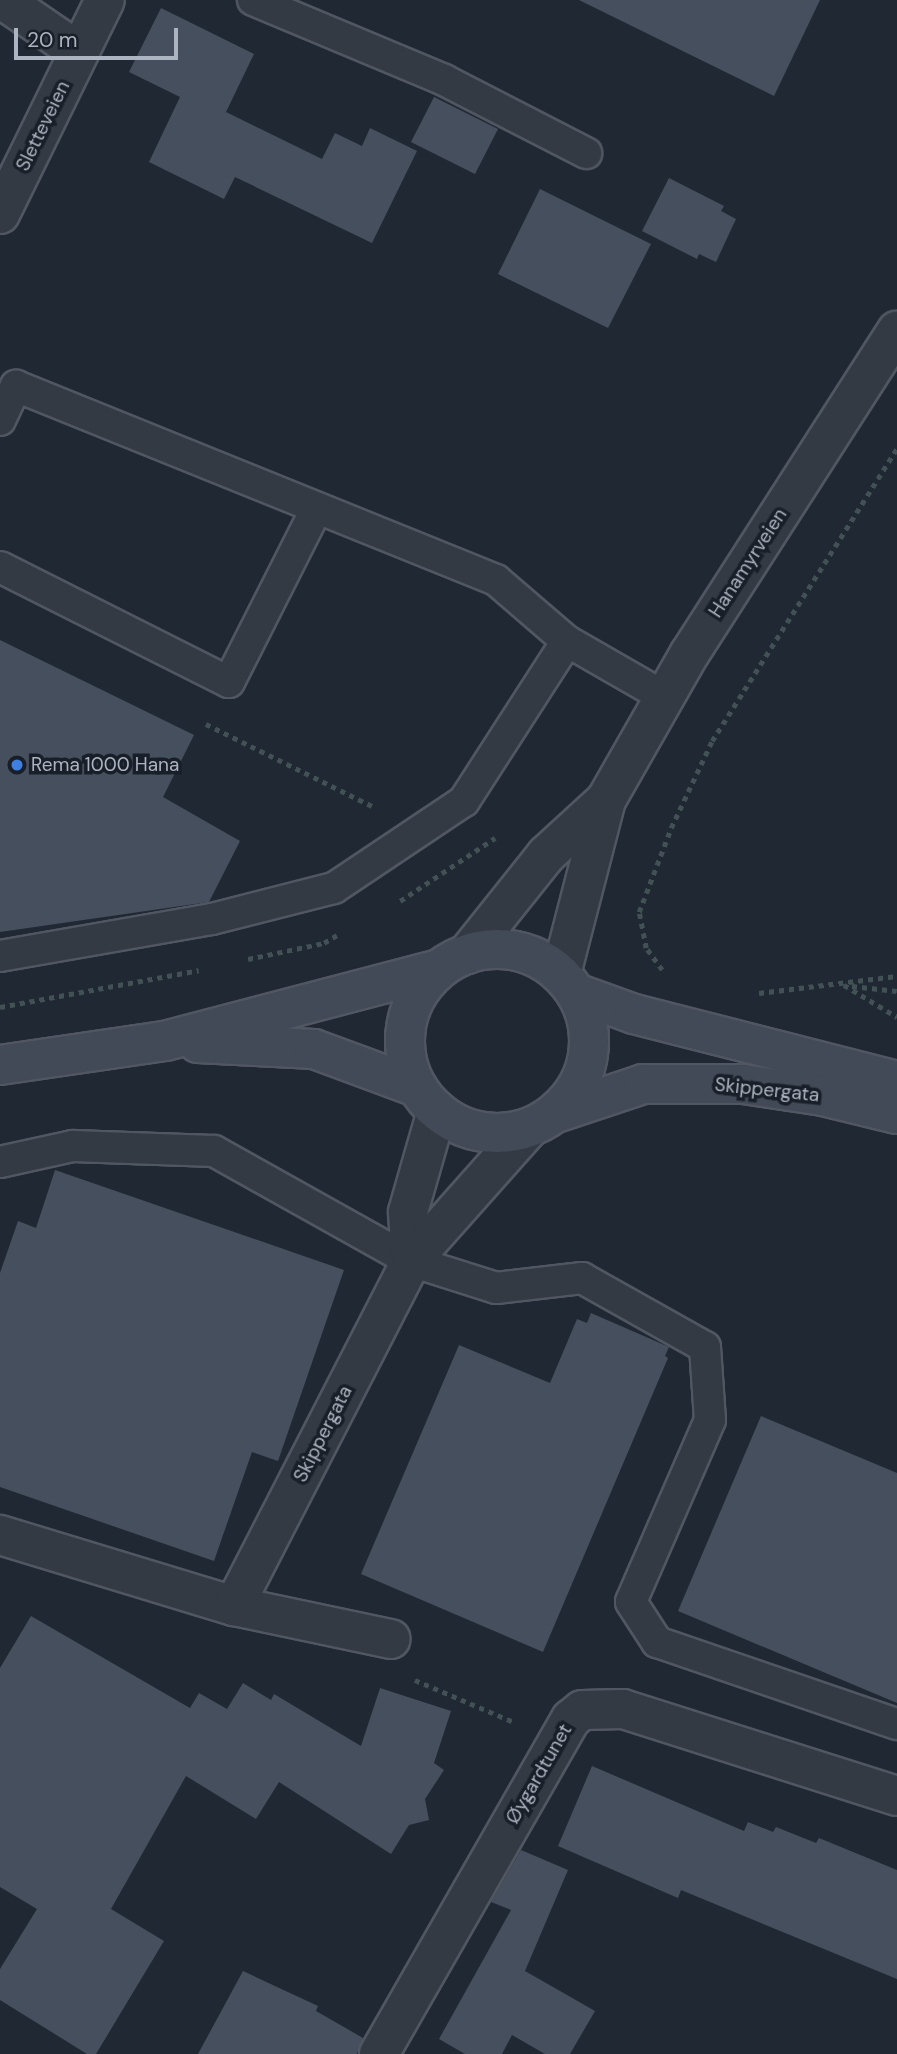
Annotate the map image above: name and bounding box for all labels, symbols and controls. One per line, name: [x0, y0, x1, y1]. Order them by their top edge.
scale bar: [18, 14, 182, 58]
text: 20 m: [27, 26, 78, 54]
street label: Sletteveien: [11, 77, 75, 175]
street label: Hanamyrveien: [704, 504, 792, 622]
place label: Rema 1000 Hana: [31, 754, 179, 776]
marker: Rema 1000 Hana: [9, 757, 25, 773]
street label: Skippergata: [714, 1073, 820, 1107]
street label: Skippergata: [289, 1382, 357, 1486]
street label: Øygardtunet: [501, 1720, 577, 1828]

